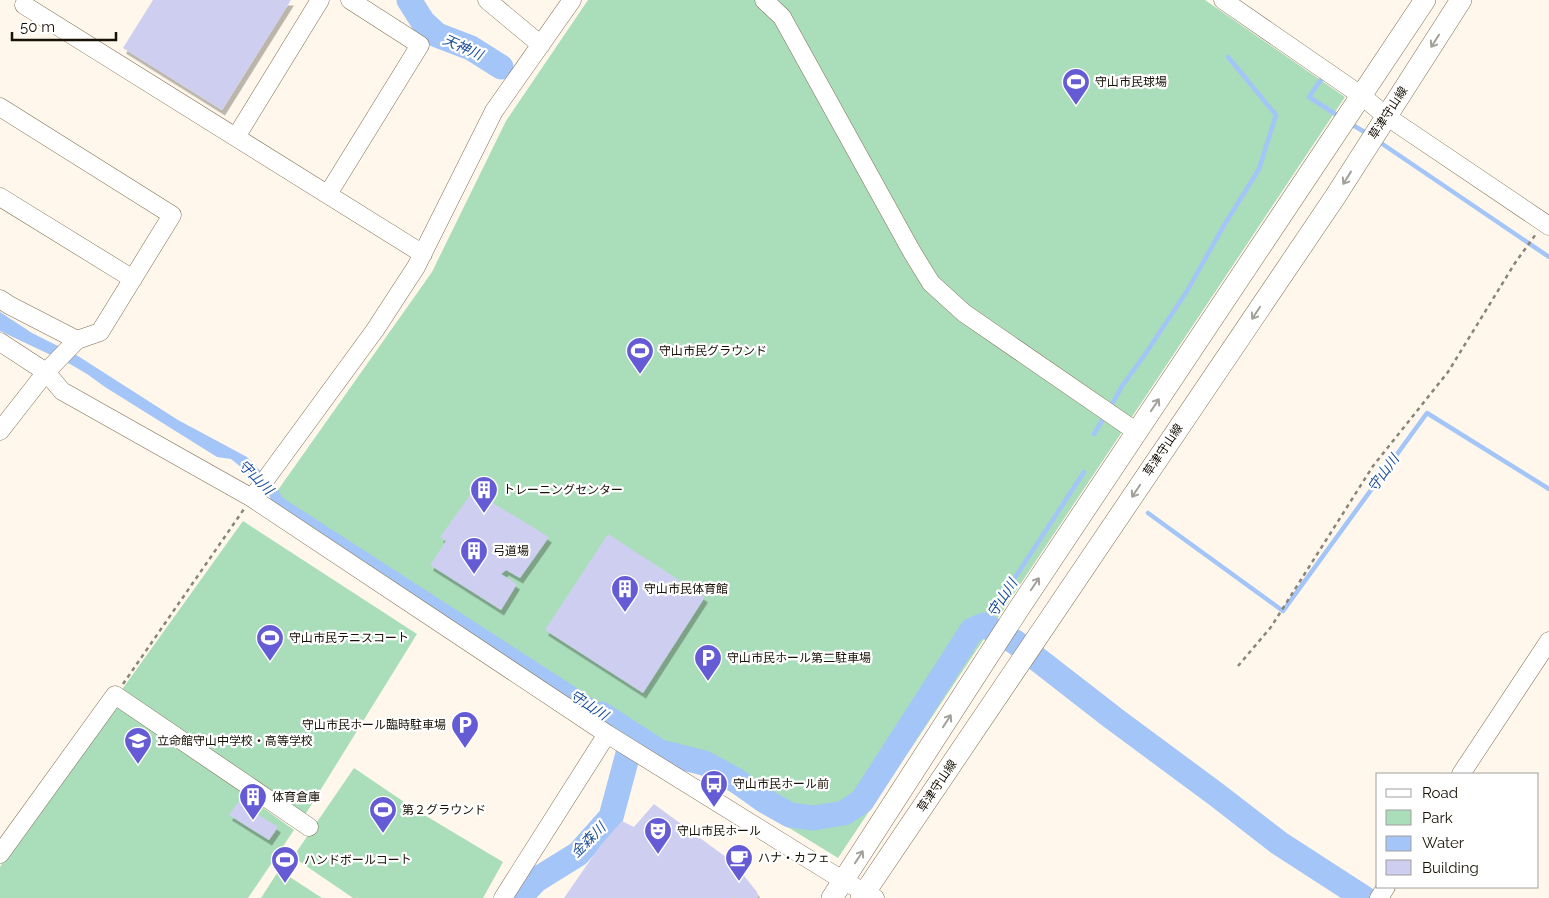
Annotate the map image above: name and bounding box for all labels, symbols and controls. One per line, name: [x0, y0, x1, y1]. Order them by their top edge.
scale bar: [12, 10, 116, 42]
text: 50 m: [20, 18, 55, 36]
water label: 天神川: [441, 31, 487, 64]
one-way arrow: [1429, 34, 1440, 48]
sports icon: 守山市民球場: [1061, 67, 1091, 106]
place label: 守山市民球場: [1095, 75, 1167, 89]
street label: 草津守山線: [1366, 84, 1410, 142]
one-way arrow: [1341, 170, 1351, 184]
one-way arrow: [1251, 305, 1261, 319]
sports icon: 守山市民グラウンド: [625, 336, 655, 375]
place label: 守山市民グラウンド: [659, 344, 767, 358]
one-way arrow: [1150, 399, 1160, 413]
street label: 草津守山線: [1140, 421, 1186, 479]
water label: 守山川: [1364, 450, 1403, 495]
water label: 守山川: [235, 456, 278, 499]
building icon: トレーニングセンター: [469, 475, 499, 514]
place label: トレーニングセンター: [503, 483, 623, 497]
one-way arrow: [1131, 483, 1141, 497]
building icon: 弓道場: [459, 536, 489, 575]
place label: 弓道場: [493, 544, 529, 558]
building icon: 守山市民体育館: [610, 574, 640, 613]
water label: 守山川: [984, 574, 1021, 620]
one-way arrow: [1030, 578, 1040, 592]
place label: 守山市民体育館: [644, 582, 728, 596]
sports icon: 守山市民テニスコート: [255, 623, 285, 662]
place label: 守山市民テニスコート: [289, 631, 409, 645]
parking icon: 守山市民ホール第二駐車場: [693, 643, 723, 682]
place label: 守山市民ホール第二駐車場: [727, 651, 871, 665]
water label: 守山川: [567, 687, 613, 724]
parking icon: 守山市民ホール臨時駐車場: [450, 710, 480, 749]
one-way arrow: [942, 714, 952, 728]
place label: 守山市民ホール臨時駐車場: [302, 718, 446, 732]
school or university icon: 立命館守山中学校・高等学校: [123, 726, 153, 765]
place label: 立命館守山中学校・高等学校: [157, 734, 313, 748]
street label: 草津守山線: [914, 757, 960, 815]
bus stop icon: 守山市民ホール前: [699, 769, 729, 808]
legend: [1376, 773, 1539, 888]
place label: 守山市民ホール前: [733, 777, 829, 791]
building icon: 体育倉庫: [238, 782, 268, 821]
text: Road: [1422, 784, 1458, 802]
place label: 体育倉庫: [272, 790, 320, 804]
sports icon: 第２グラウンド: [368, 795, 398, 834]
place label: 第２グラウンド: [402, 803, 486, 817]
text: Park: [1422, 809, 1453, 827]
theatre icon: 守山市民ホール: [643, 816, 673, 855]
water label: 金森川: [567, 818, 610, 861]
place label: 守山市民ホール: [677, 824, 761, 838]
text: Water: [1422, 834, 1465, 852]
cafe icon: ハナ・カフェ: [724, 843, 754, 882]
sports icon: ハンドボールコート: [270, 845, 300, 884]
place label: ハナ・カフェ: [758, 851, 830, 865]
one-way arrow: [854, 851, 864, 865]
place label: ハンドボールコート: [304, 853, 412, 867]
text: Building: [1422, 859, 1479, 877]

